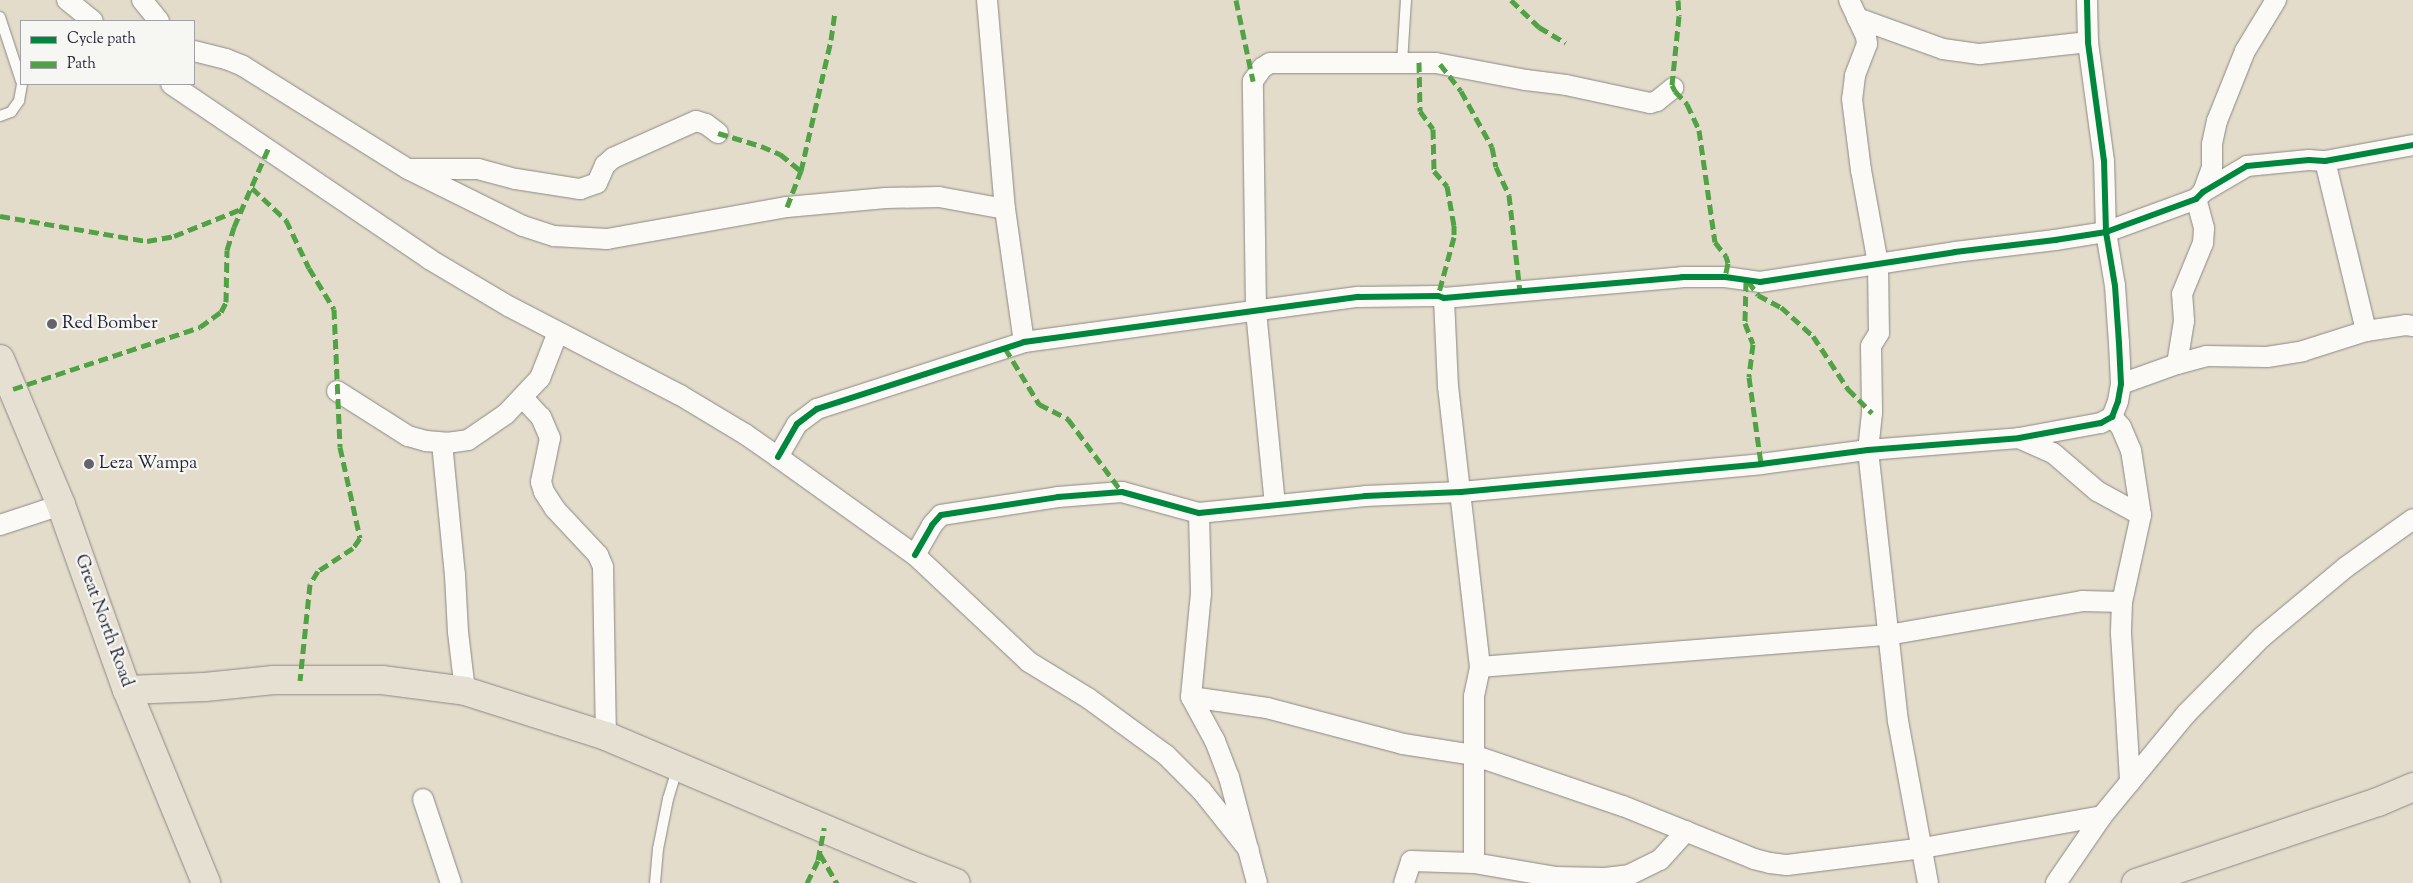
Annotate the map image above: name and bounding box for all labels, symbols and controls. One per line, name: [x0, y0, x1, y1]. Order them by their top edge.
legend: [20, 20, 195, 85]
text: Cycle path: [67, 29, 136, 50]
text: Path: [67, 54, 96, 75]
place label: Red Bomber: [62, 313, 158, 335]
marker: Red Bomber: [46, 318, 58, 330]
place label: Leza Wampa: [99, 453, 197, 475]
marker: Leza Wampa: [83, 458, 95, 470]
street label: Great North Road: [69, 552, 137, 690]

